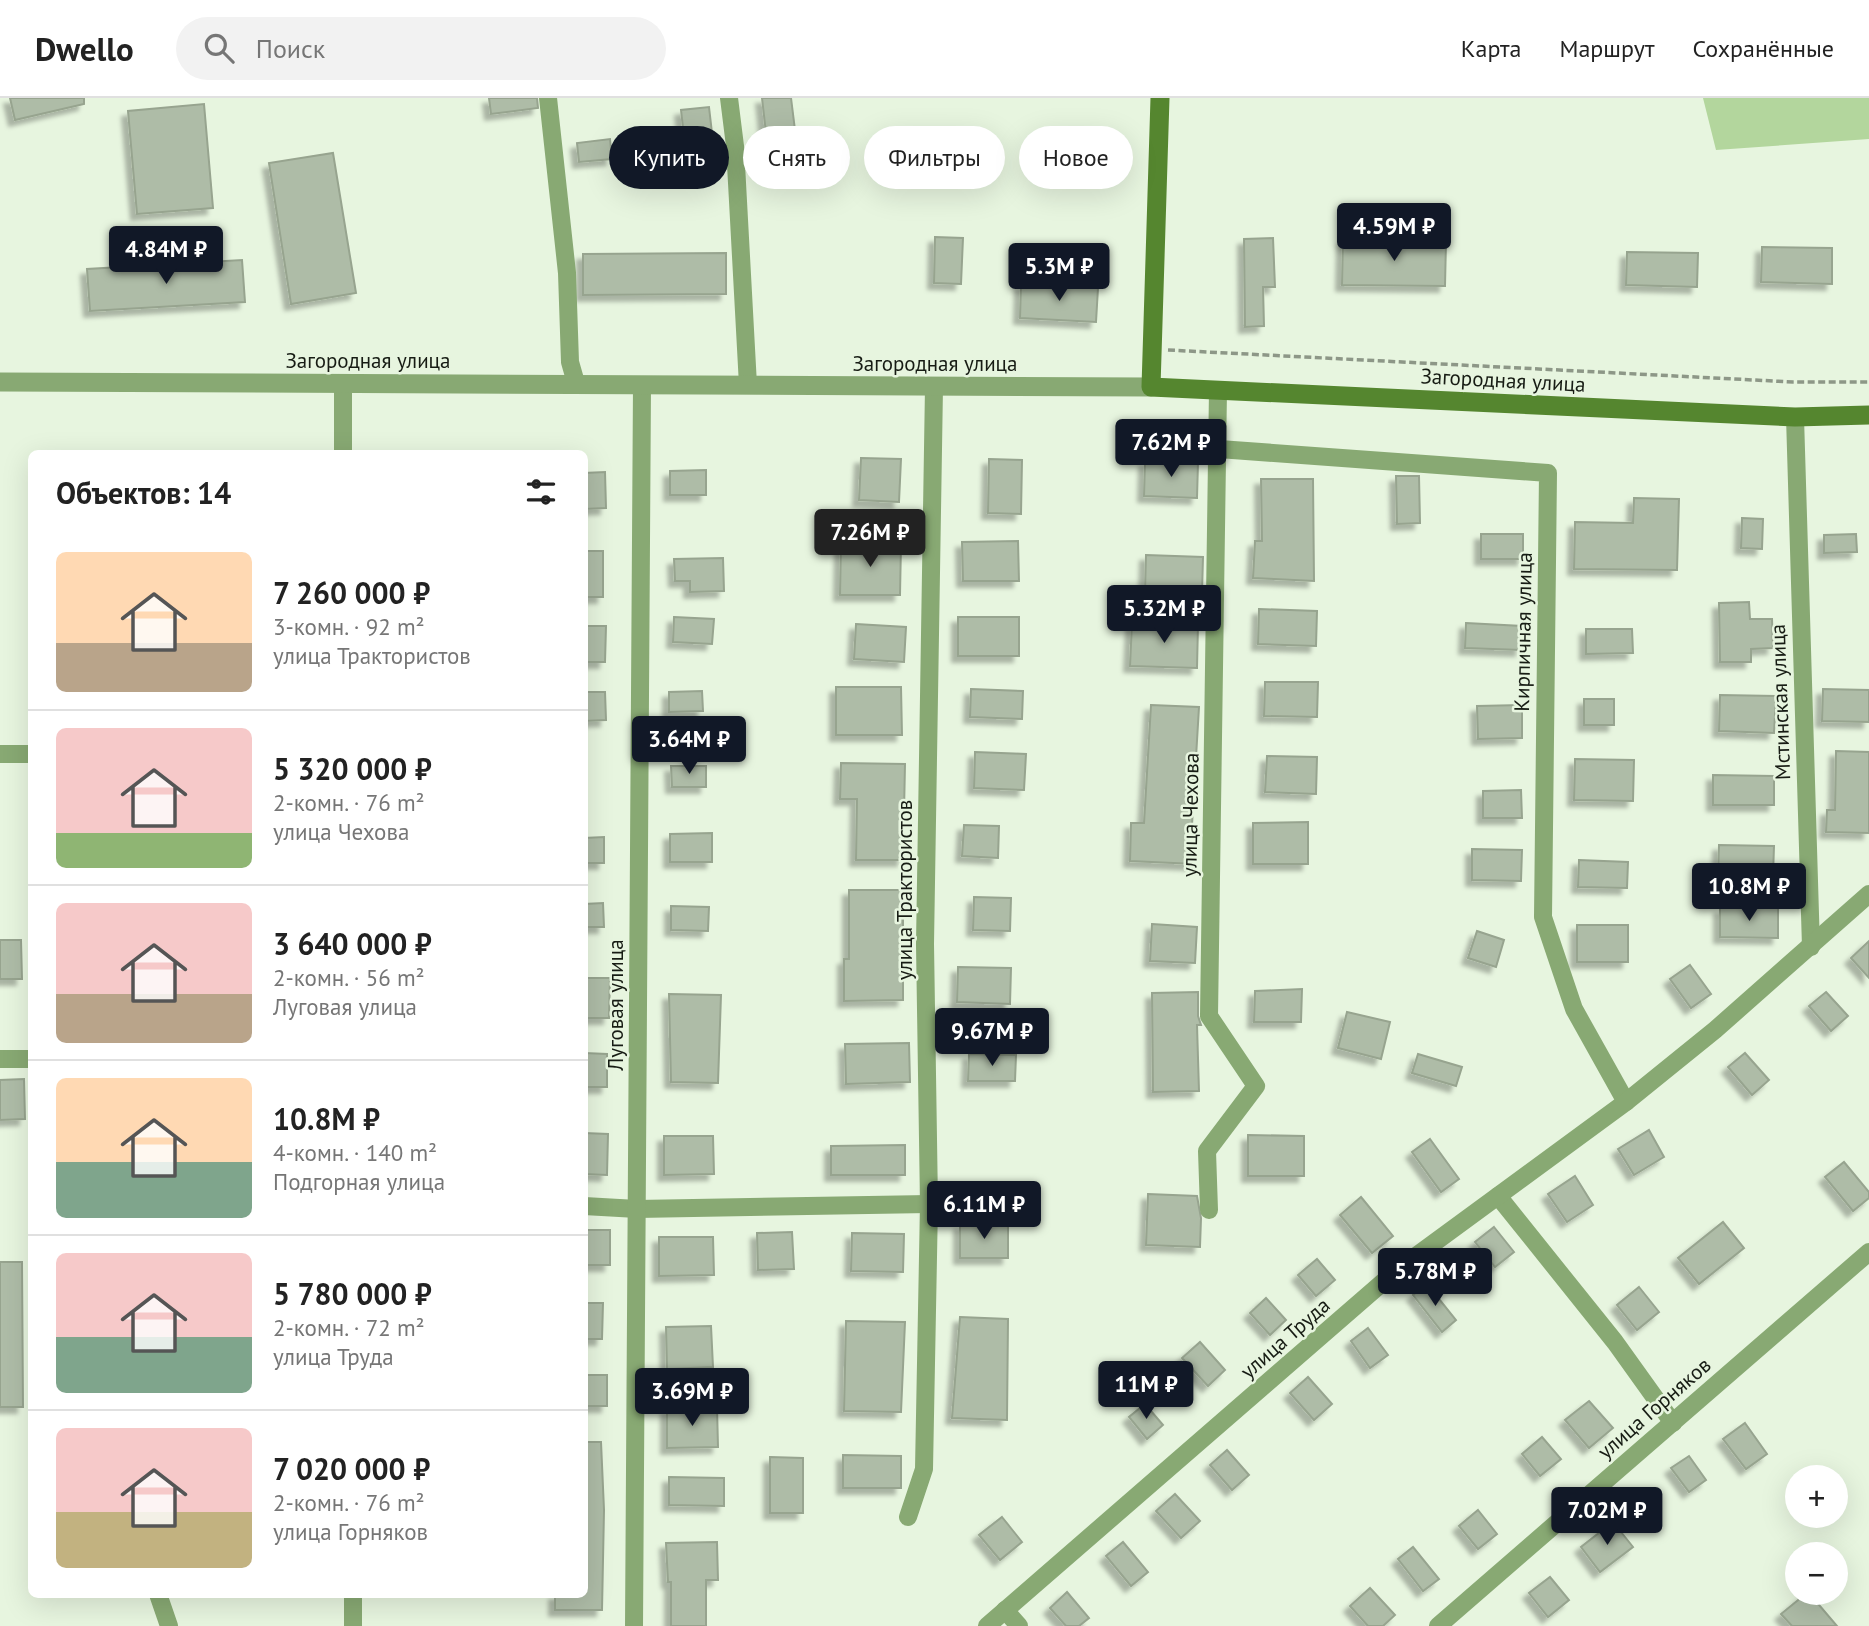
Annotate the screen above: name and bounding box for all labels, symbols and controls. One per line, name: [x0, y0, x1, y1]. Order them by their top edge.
search box: [176, 17, 666, 80]
text: Dwello: [35, 27, 134, 70]
icon: search: [200, 29, 238, 67]
text: Поиск: [256, 32, 325, 65]
text: Карта: [1461, 33, 1521, 64]
text: Маршрут: [1559, 33, 1654, 64]
text: Сохранённые: [1692, 33, 1834, 64]
chip: Купить: [609, 126, 729, 189]
chip: Снять: [743, 126, 850, 189]
chip: Фильтры: [864, 126, 1005, 189]
chip: Новое: [1019, 126, 1133, 189]
pin: 4.59M ₽: [1329, 204, 1459, 263]
text: 4.59M ₽: [1353, 211, 1435, 240]
pin: 4.84M ₽: [101, 226, 231, 286]
text: 4.84M ₽: [125, 234, 207, 263]
pin: 5.3M ₽: [1002, 244, 1116, 303]
text: 5.3M ₽: [1024, 251, 1094, 280]
street label: Загородная улица: [285, 347, 451, 374]
street label: Загородная улица: [852, 350, 1018, 377]
street label: Загородная улица: [1420, 362, 1586, 398]
pin: 7.62M ₽: [1106, 420, 1236, 479]
text: 7.62M ₽: [1131, 427, 1211, 456]
text: Объектов: 14: [56, 473, 231, 512]
icon: filters: [522, 473, 560, 511]
pin: 7.26M ₽: [805, 510, 935, 569]
text: 7.26M ₽: [830, 517, 910, 546]
street label: Кирпичная улица: [1508, 552, 1538, 712]
text: 7 260 000 ₽: [273, 573, 430, 612]
icon: home: [112, 580, 196, 664]
pin: 5.32M ₽: [1099, 586, 1229, 645]
text: 5.32M ₽: [1123, 593, 1205, 622]
text: 3-комн. · 92 m²: [273, 612, 425, 641]
street label: Мстинская улица: [1764, 624, 1796, 780]
text: улица Трактористов: [273, 641, 471, 670]
pin: 3.64M ₽: [624, 716, 754, 776]
text: 3.64M ₽: [648, 724, 730, 753]
text: 5 320 000 ₽: [273, 749, 432, 788]
street label: улица Чехова: [1175, 753, 1205, 877]
icon: home: [112, 756, 196, 840]
text: 2-комн. · 76 m²: [273, 788, 425, 817]
street label: улица Трактористов: [891, 800, 918, 980]
text: улица Чехова: [273, 817, 409, 846]
pin: 10.8M ₽: [1684, 864, 1814, 923]
text: 10.8M ₽: [1708, 871, 1790, 900]
text: 3 640 000 ₽: [273, 924, 432, 963]
icon: home: [112, 931, 196, 1015]
street label: Луговая улица: [602, 939, 629, 1072]
text: 2-комн. · 56 m²: [273, 963, 425, 992]
text: Луговая улица: [273, 992, 417, 1021]
pin: 9.67M ₽: [927, 1009, 1057, 1068]
text: 9.67M ₽: [951, 1016, 1033, 1045]
text: 10.8M ₽: [273, 1099, 380, 1138]
icon: home: [112, 1106, 196, 1190]
text: 4-комн. · 140 m²: [273, 1138, 437, 1167]
text: Подгорная улица: [273, 1167, 445, 1196]
pin: 6.11M ₽: [919, 1182, 1049, 1241]
text: 6.11M ₽: [943, 1189, 1025, 1218]
pin: 5.78M ₽: [1370, 1248, 1500, 1308]
text: 5.78M ₽: [1394, 1256, 1476, 1285]
text: 5 780 000 ₽: [273, 1274, 432, 1313]
icon: home: [112, 1281, 196, 1365]
street label: улица Труда: [1235, 1292, 1335, 1384]
text: 2-комн. · 72 m²: [273, 1313, 425, 1342]
text: улица Труда: [273, 1342, 394, 1371]
street label: улица Горняков: [1592, 1351, 1716, 1465]
pin: 11M ₽: [1097, 1362, 1195, 1421]
pin: 3.69M ₽: [627, 1368, 757, 1428]
text: 11M ₽: [1114, 1369, 1178, 1398]
text: 3.69M ₽: [651, 1376, 733, 1405]
text: 7 020 000 ₽: [273, 1449, 430, 1488]
icon: home: [112, 1456, 196, 1540]
map controls: [1785, 1465, 1848, 1605]
button: +: [1785, 1465, 1848, 1528]
text: 2-комн. · 76 m²: [273, 1488, 425, 1517]
pin: 7.02M ₽: [1542, 1488, 1672, 1547]
text: 7.02M ₽: [1567, 1495, 1647, 1524]
text: улица Горняков: [273, 1517, 428, 1546]
button: −: [1785, 1542, 1848, 1605]

